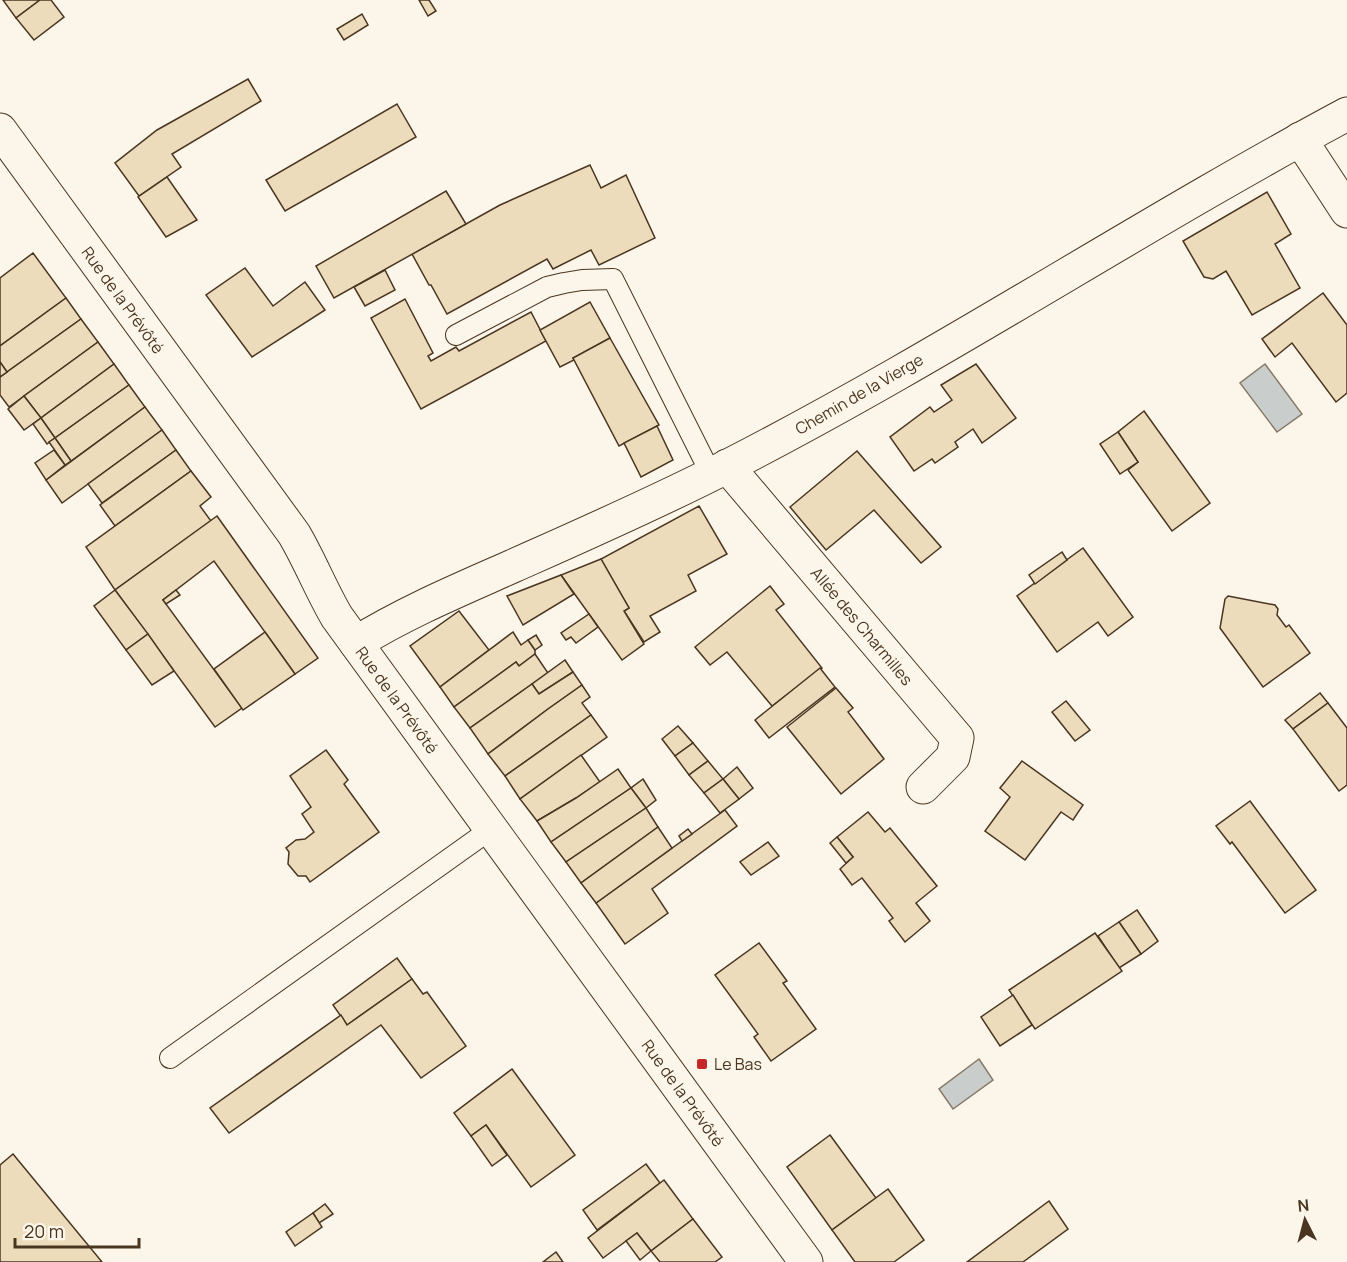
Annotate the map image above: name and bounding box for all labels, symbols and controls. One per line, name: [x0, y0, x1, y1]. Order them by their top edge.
street label: Rue de la Prévôté: [77, 242, 169, 358]
street label: Chemin de la Vierge: [791, 348, 927, 440]
street label: Allée des Charmilles: [806, 562, 918, 690]
street label: Rue de la Prévôté: [351, 642, 443, 758]
street label: Rue de la Prévôté: [637, 1035, 729, 1151]
place label: Le Bas: [714, 1053, 762, 1075]
marker: Le Bas: [695, 1057, 709, 1071]
north arrow: [1275, 1190, 1335, 1250]
text: N: [1297, 1194, 1310, 1217]
scale bar: [15, 1211, 140, 1249]
text: 20 m: [24, 1219, 64, 1243]

